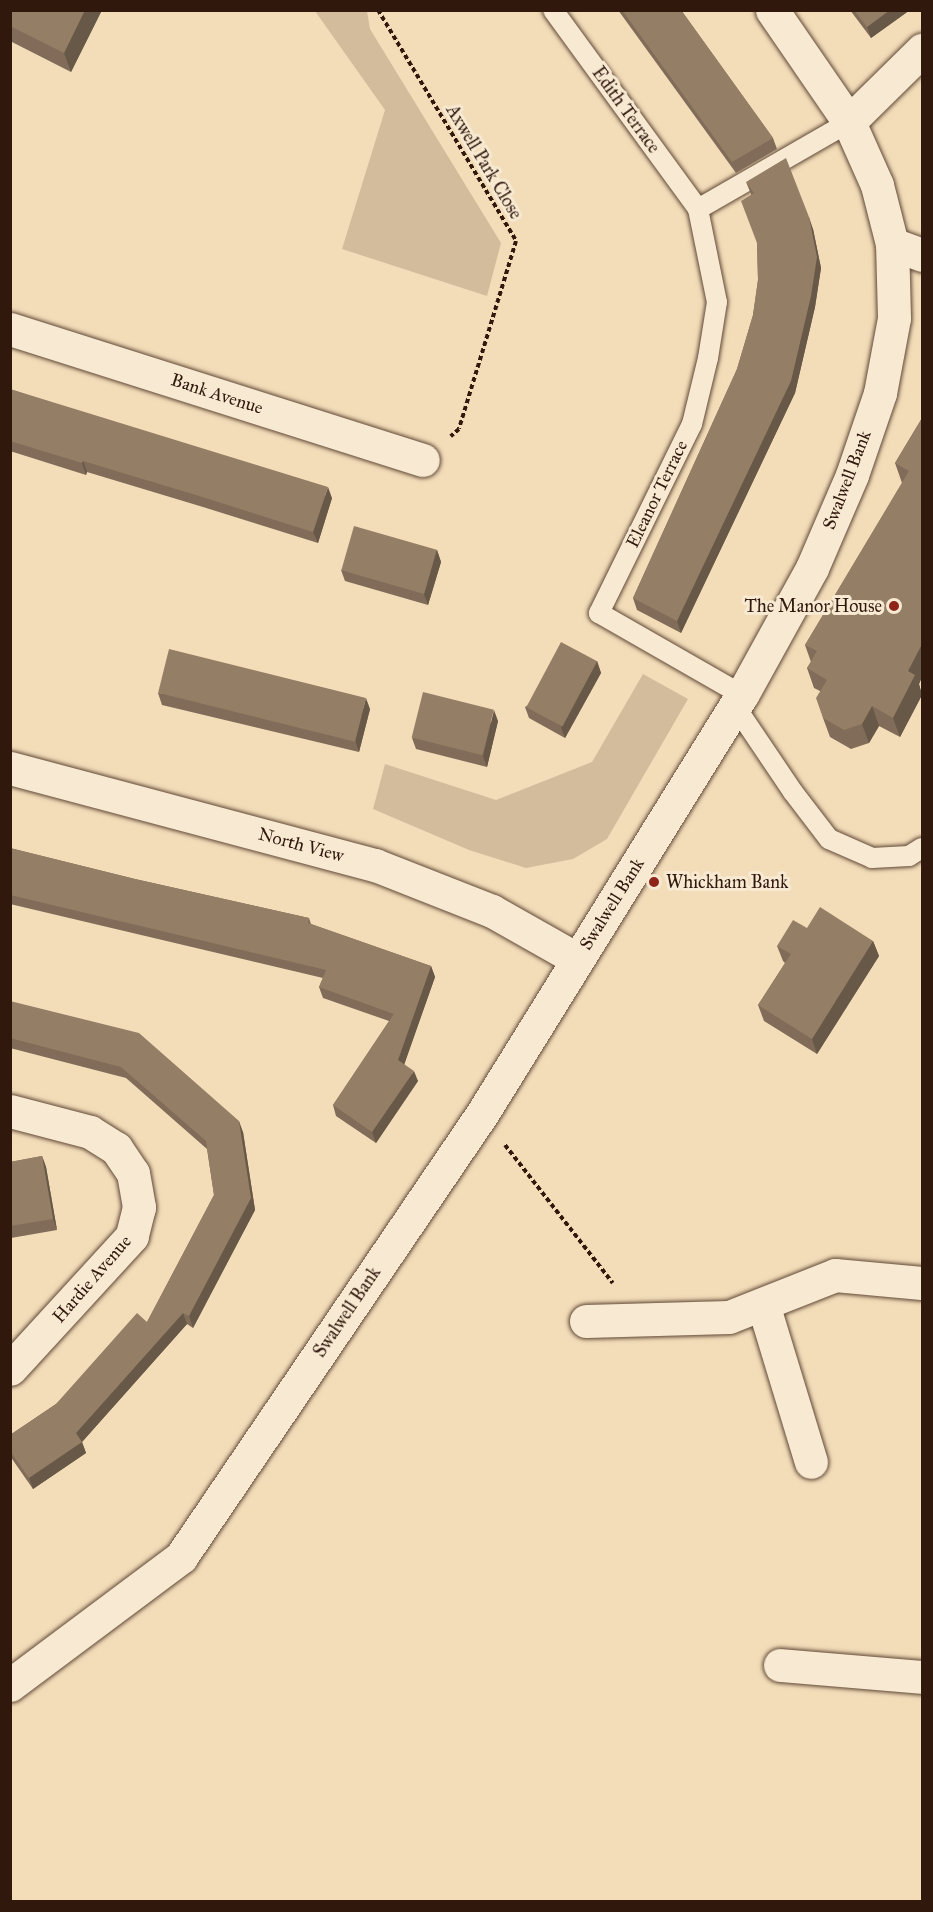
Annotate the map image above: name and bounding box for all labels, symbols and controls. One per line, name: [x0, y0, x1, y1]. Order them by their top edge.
street label: Edith Terrace: [587, 63, 665, 157]
street label: Axwell Park Close: [441, 101, 527, 223]
street label: Bank Avenue: [168, 369, 266, 419]
street label: Swalwell Bank: [818, 427, 876, 533]
street label: Eleanor Terrace: [622, 437, 692, 551]
place label: The Manor House: [744, 595, 882, 617]
marker: The Manor House: [887, 599, 901, 613]
street label: North View: [256, 823, 346, 867]
street label: Swalwell Bank: [575, 854, 649, 954]
place label: Whickham Bank: [666, 871, 788, 893]
marker: Whickham Bank: [647, 875, 661, 889]
street label: Hardie Avenue: [48, 1231, 136, 1327]
street label: Swalwell Bank: [309, 1263, 385, 1361]

